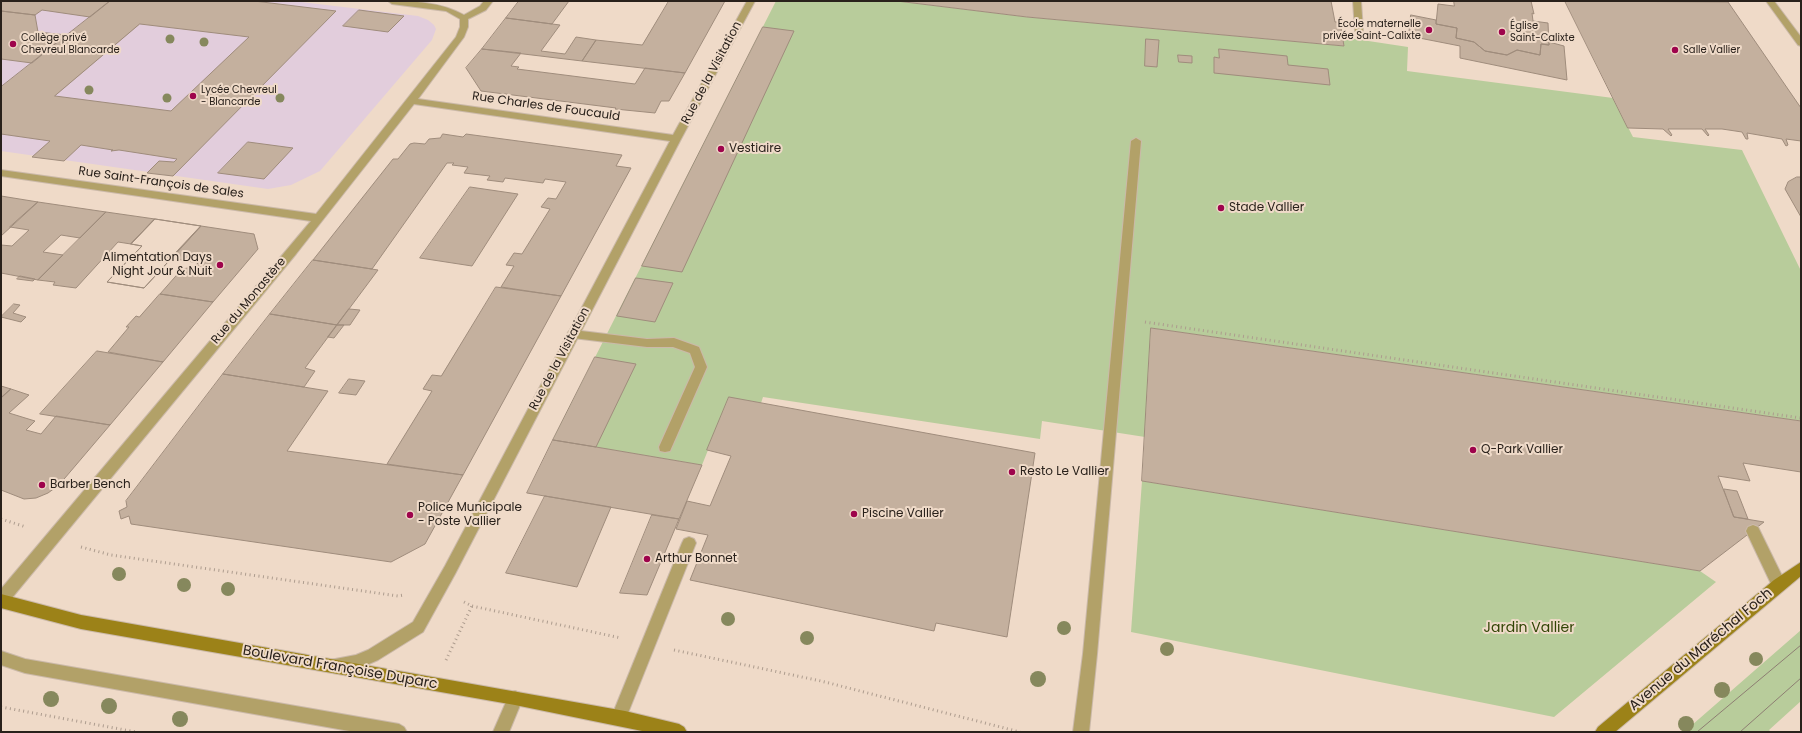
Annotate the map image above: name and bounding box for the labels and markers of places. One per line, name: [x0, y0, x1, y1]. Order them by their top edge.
place label: École maternelle privée Saint-Calixte: [1323, 18, 1421, 42]
place label: Église Saint-Calixte: [1510, 20, 1575, 44]
marker: École maternelle privée Saint-Calixte: [1424, 25, 1434, 35]
marker: Église Saint-Calixte: [1497, 27, 1507, 37]
place label: Collège privé Chevreul Blancarde: [21, 32, 120, 56]
marker: Collège privé Chevreul Blancarde: [8, 39, 18, 49]
place label: Salle Vallier: [1683, 44, 1740, 56]
marker: Salle Vallier: [1670, 45, 1680, 55]
place label: Lycée Chevreul - Blancarde: [201, 84, 277, 108]
marker: Lycée Chevreul - Blancarde: [188, 91, 198, 101]
place label: Vestiaire: [729, 142, 781, 156]
marker: Vestiaire: [716, 144, 726, 154]
place label: Stade Vallier: [1229, 201, 1304, 215]
marker: Stade Vallier: [1216, 203, 1226, 213]
place label: Alimentation Days Night Jour & Nuit: [103, 251, 212, 279]
marker: Alimentation Days Night Jour & Nuit: [215, 260, 225, 270]
place label: Q-Park Vallier: [1481, 443, 1563, 457]
marker: Q-Park Vallier: [1468, 445, 1478, 455]
place label: Resto Le Vallier: [1020, 465, 1109, 479]
marker: Resto Le Vallier: [1007, 467, 1017, 477]
place label: Barber Bench: [50, 478, 131, 492]
marker: Barber Bench: [37, 480, 47, 490]
place label: Police Municipale - Poste Vallier: [418, 501, 522, 529]
place label: Piscine Vallier: [862, 507, 944, 521]
marker: Piscine Vallier: [849, 509, 859, 519]
marker: Police Municipale - Poste Vallier: [405, 510, 415, 520]
place label: Arthur Bonnet: [655, 552, 737, 566]
marker: Arthur Bonnet: [642, 554, 652, 564]

